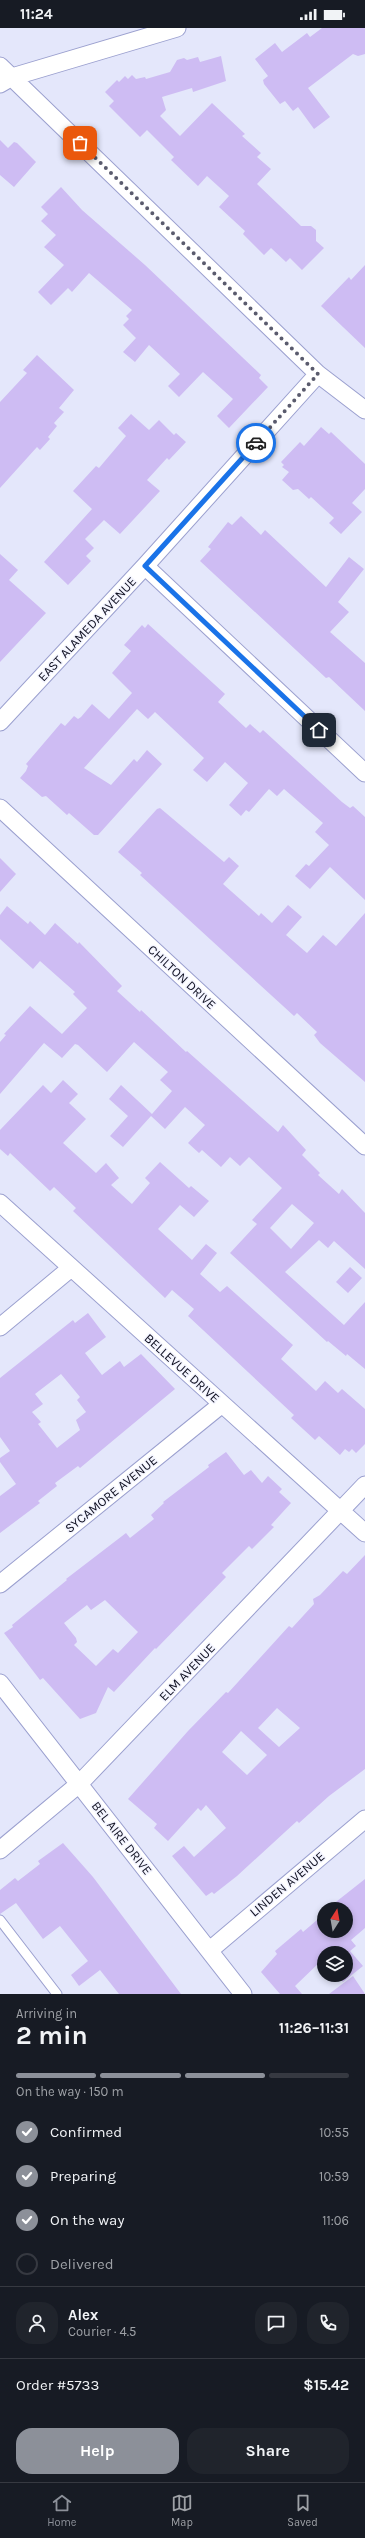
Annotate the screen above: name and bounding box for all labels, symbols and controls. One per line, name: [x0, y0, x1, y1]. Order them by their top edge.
text: 11:24: [20, 5, 53, 23]
pin: [63, 126, 97, 160]
icon: bag: [69, 132, 91, 154]
courier: [236, 423, 276, 463]
icon: car: [245, 432, 267, 454]
street label: EAST ALAMEDA AVENUE: [35, 574, 139, 684]
pin: [302, 713, 336, 747]
icon: home: [308, 719, 330, 741]
street label: CHILTON DRIVE: [145, 942, 219, 1012]
street label: BELLEVUE DRIVE: [141, 1330, 223, 1406]
street label: SYCAMORE AVENUE: [62, 1452, 160, 1536]
street label: ELM AVENUE: [156, 1640, 218, 1704]
street label: BEL AIRE DRIVE: [89, 1798, 155, 1878]
street label: LINDEN AVENUE: [247, 1848, 327, 1920]
north arrow: [317, 1902, 353, 1938]
map controls: [317, 1902, 353, 1982]
button: layers: [317, 1946, 353, 1982]
text: Arriving in: [16, 2006, 77, 2021]
text: 11:26–11:31: [279, 2019, 349, 2037]
text: 2 min: [16, 2020, 88, 2051]
text: On the way · 150 m: [16, 2084, 124, 2099]
icon: check: [16, 2121, 38, 2143]
text: Confirmed: [50, 2123, 122, 2141]
text: 10:55: [319, 2125, 349, 2140]
icon: check: [16, 2165, 38, 2187]
text: Preparing: [50, 2167, 116, 2185]
text: 10:59: [319, 2169, 349, 2184]
icon: check: [16, 2209, 38, 2231]
text: On the way: [50, 2211, 124, 2229]
text: 11:06: [322, 2213, 349, 2228]
text: Delivered: [50, 2255, 114, 2273]
button: person: [16, 2302, 58, 2344]
button: chat: [255, 2302, 297, 2344]
button: phone: [307, 2302, 349, 2344]
text: Alex: [68, 2306, 98, 2324]
text: Courier · 4.5: [68, 2324, 136, 2339]
text: Order #5733: [16, 2376, 99, 2394]
text: $15.42: [303, 2376, 349, 2394]
button: Help: [16, 2428, 179, 2474]
button: Share: [187, 2428, 349, 2474]
tab: Home: [47, 2492, 77, 2529]
tab: Map: [171, 2492, 193, 2529]
tab: Saved: [287, 2492, 318, 2529]

